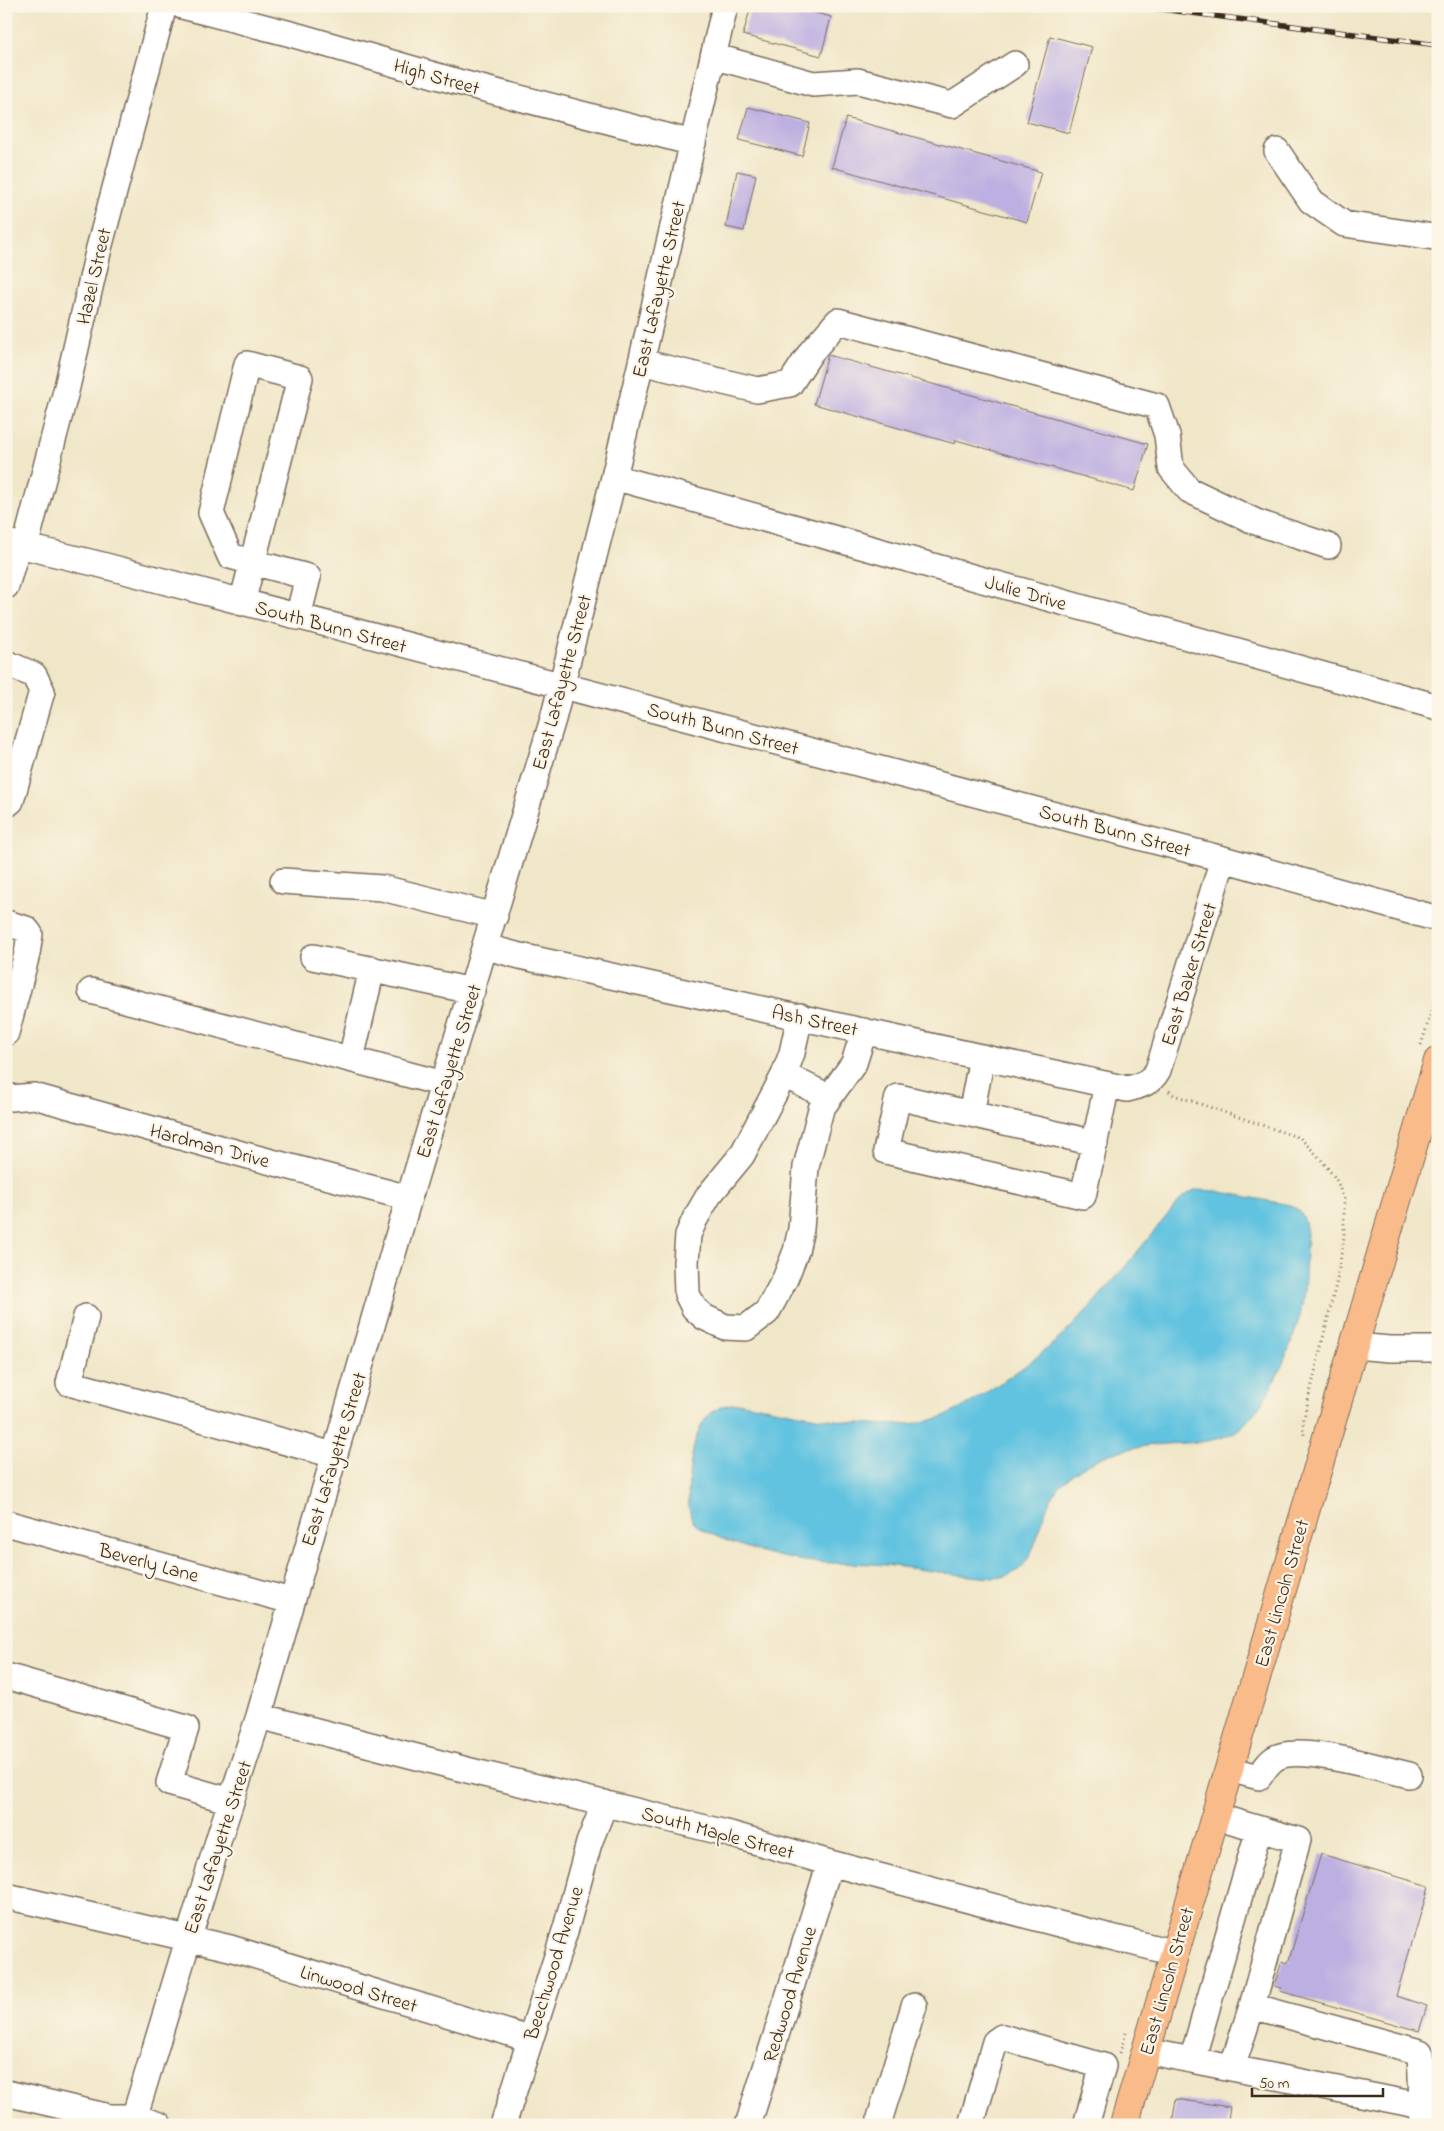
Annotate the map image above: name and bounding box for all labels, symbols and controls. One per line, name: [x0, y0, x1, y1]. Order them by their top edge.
street label: High Street: [390, 52, 483, 106]
street label: East Lafayette Street: [626, 198, 695, 381]
street label: Hazel Street: [70, 225, 121, 328]
street label: Julie Drive: [981, 569, 1070, 620]
street label: East Lafayette Street: [526, 591, 601, 774]
street label: South Bunn Street: [251, 594, 410, 663]
street label: South Bunn Street: [643, 696, 802, 765]
street label: South Bunn Street: [1035, 798, 1194, 867]
street label: East Baker Street: [1155, 899, 1226, 1050]
street label: East Lafayette Street: [410, 981, 491, 1163]
street label: Ash Street: [769, 999, 861, 1046]
street label: Hardman Drive: [146, 1118, 272, 1177]
street label: East Lafayette Street: [295, 1369, 376, 1551]
street label: East Lincoln Street: [1248, 1516, 1319, 1671]
street label: Beverly Lane: [94, 1537, 202, 1592]
street label: East Lafayette Street: [178, 1757, 261, 1938]
street label: South Maple Street: [638, 1800, 797, 1869]
street label: Beechwood Avenue: [518, 1883, 593, 2045]
street label: East Lincoln Street: [1133, 1904, 1204, 2059]
street label: Redwood Avenue: [757, 1923, 826, 2066]
street label: Linwood Street: [296, 1959, 421, 2022]
scale bar: [1252, 2066, 1383, 2098]
text: 50 m: [1259, 2073, 1290, 2095]

